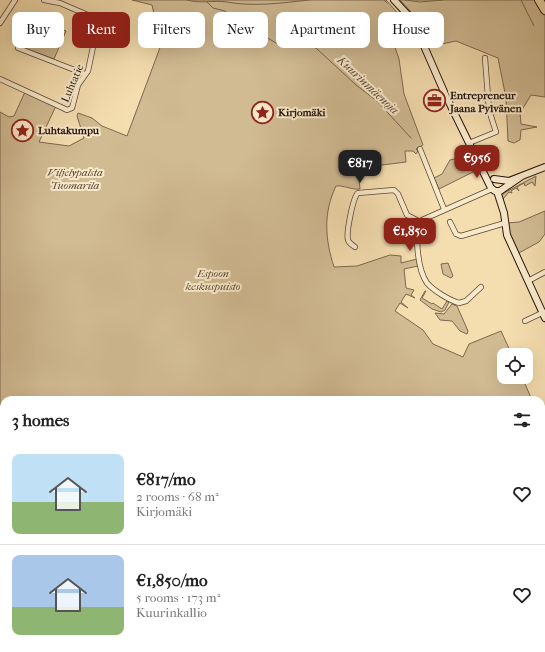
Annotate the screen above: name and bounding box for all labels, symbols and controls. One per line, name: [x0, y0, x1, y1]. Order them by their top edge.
chip: Buy: [12, 12, 64, 48]
chip: Rent: [72, 12, 130, 48]
chip: Filters: [138, 12, 205, 48]
chip: New: [213, 12, 268, 48]
chip: Apartment: [276, 12, 370, 48]
chip: House: [378, 12, 444, 48]
water label: Kuurinmäenoja: [334, 52, 402, 117]
street label: Luhtatie: [59, 62, 87, 104]
office icon: Entrepreneur Jaana Pylvänen: [422, 88, 448, 114]
place label: Entrepreneur Jaana Pylvänen: [449, 89, 523, 115]
place icon: Kirjomäki: [250, 99, 276, 125]
place label: Kirjomäki: [278, 106, 326, 119]
place icon: Luhtakumpu: [9, 117, 35, 143]
place label: Luhtakumpu: [38, 124, 100, 137]
pin: €956: [453, 145, 501, 179]
pin: €817: [336, 150, 384, 184]
text: €956: [463, 150, 491, 165]
text: €817: [347, 155, 373, 170]
park label: Viljelypalsta Tuomarila: [47, 166, 103, 192]
pin: €1,850: [377, 218, 443, 252]
text: €1,850: [393, 223, 427, 238]
park label: Espoon keskuspuisto: [184, 267, 241, 293]
map controls: [497, 348, 533, 384]
button: locate: [497, 348, 533, 384]
icon: filters: [511, 409, 533, 431]
text: 3 homes: [12, 410, 69, 430]
text: €817/mo: [136, 469, 196, 489]
icon: home: [44, 470, 92, 518]
icon: heart: [511, 483, 533, 505]
text: 2 rooms · 68 m²: [136, 489, 219, 504]
text: Kirjomäki: [136, 504, 192, 519]
text: €1,850/mo: [136, 570, 208, 590]
icon: home: [44, 571, 92, 619]
icon: heart: [511, 584, 533, 606]
text: 5 rooms · 173 m²: [136, 590, 220, 605]
text: Kuurinkallio: [136, 605, 207, 620]

